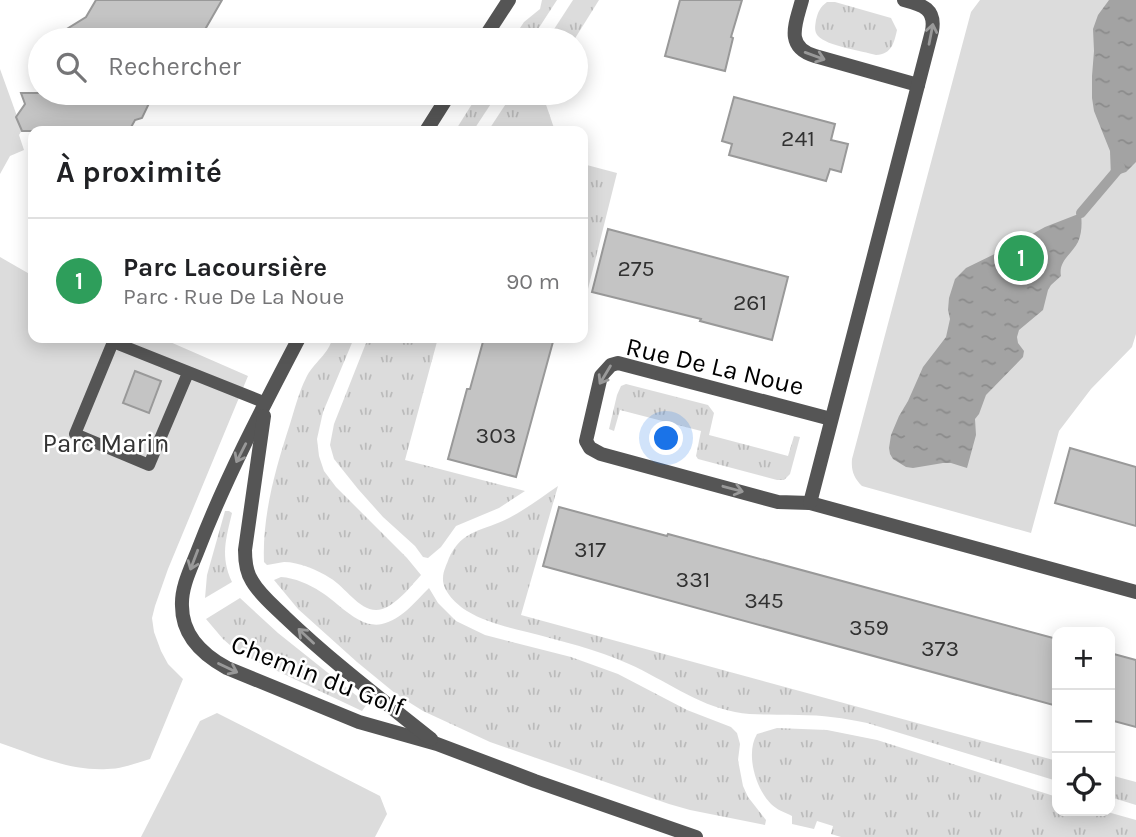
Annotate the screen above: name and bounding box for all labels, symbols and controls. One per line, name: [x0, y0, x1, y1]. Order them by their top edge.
one-way arrow: [924, 23, 938, 46]
search box: [28, 28, 588, 105]
icon: search: [52, 48, 90, 86]
one-way arrow: [804, 50, 826, 63]
text: Rechercher: [108, 51, 241, 82]
house number: 241: [781, 125, 815, 152]
text: À proximité: [56, 154, 222, 190]
pin: 1: [998, 232, 1044, 284]
text: Parc Lacoursière: [123, 252, 327, 283]
house number: 275: [617, 255, 655, 282]
text: 1: [75, 268, 83, 295]
text: 90 m: [506, 268, 560, 295]
text: Parc · Rue De La Noue: [123, 283, 344, 310]
house number: 261: [733, 289, 767, 316]
street label: Rue De La Noue: [623, 331, 807, 402]
one-way arrow: [598, 365, 612, 385]
your location: [649, 421, 683, 455]
house number: 303: [476, 422, 516, 449]
park label: Parc Marin: [43, 428, 169, 459]
one-way arrow: [233, 442, 247, 463]
one-way arrow: [721, 484, 743, 497]
house number: 317: [574, 536, 606, 563]
one-way arrow: [187, 549, 200, 571]
house number: 331: [676, 566, 710, 593]
house number: 345: [744, 587, 784, 614]
house number: 359: [849, 614, 889, 641]
map controls: [1052, 627, 1115, 816]
button: +: [1052, 627, 1115, 690]
street label: Chemin du Golf: [227, 628, 410, 723]
one-way arrow: [297, 628, 315, 644]
house number: 373: [921, 635, 959, 662]
one-way arrow: [217, 661, 238, 675]
button: −: [1052, 690, 1115, 753]
button: locate: [1052, 753, 1115, 816]

